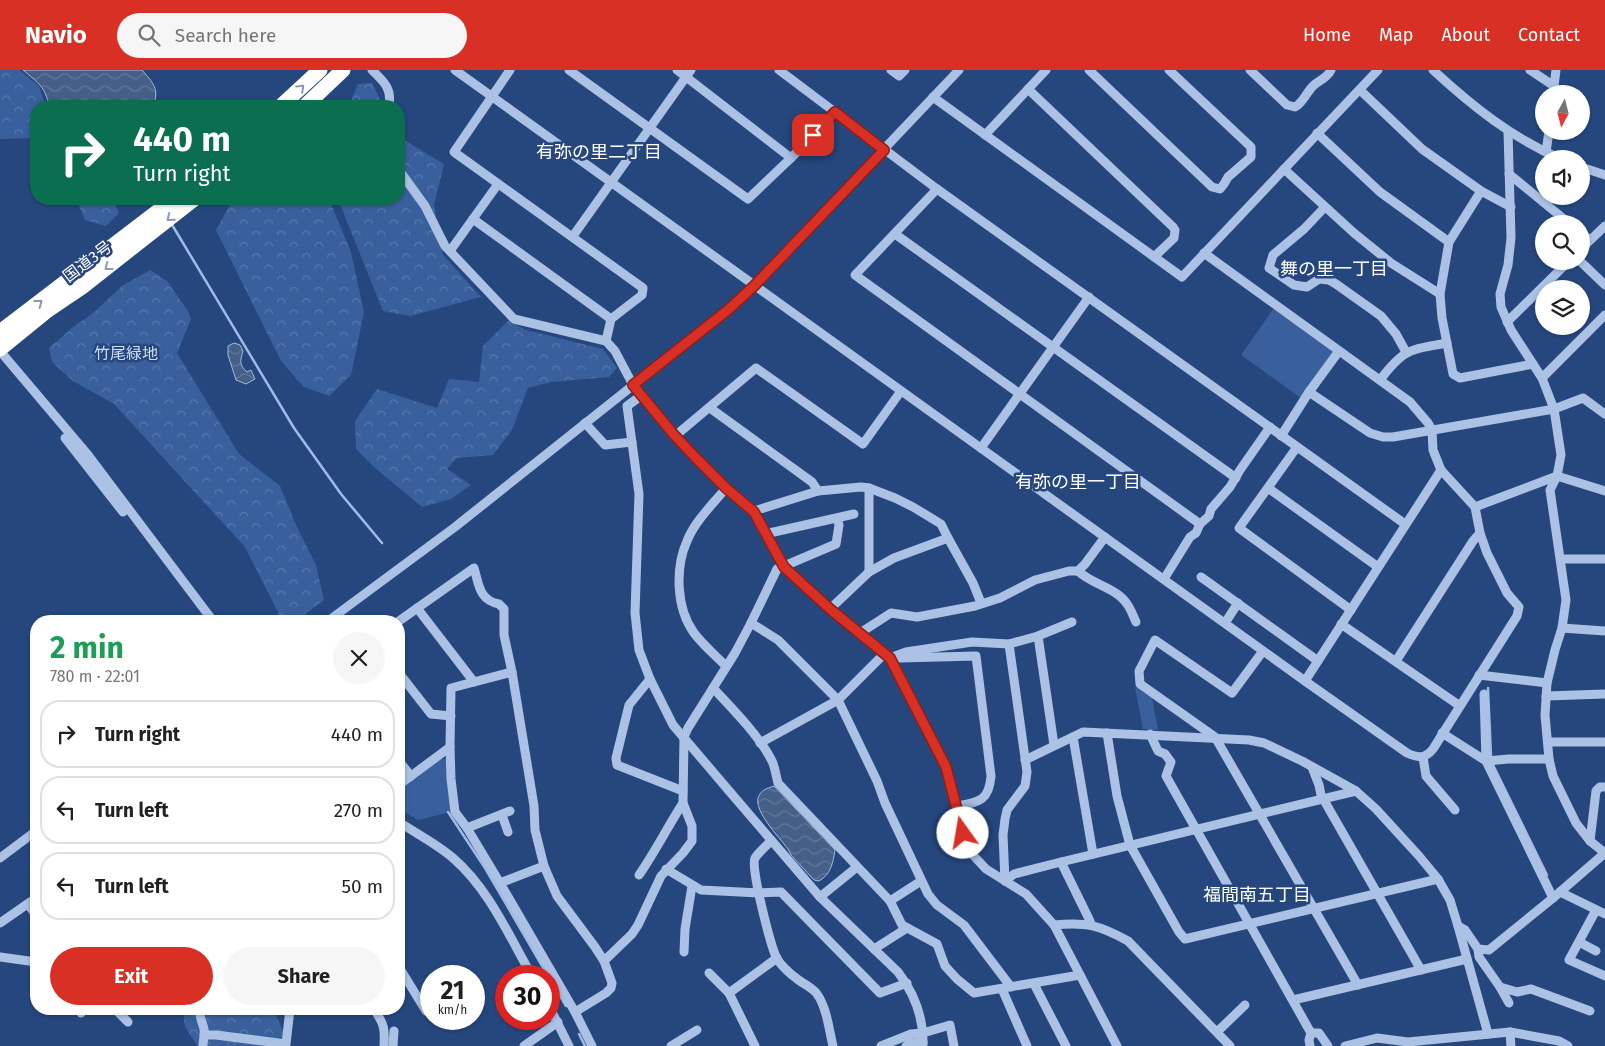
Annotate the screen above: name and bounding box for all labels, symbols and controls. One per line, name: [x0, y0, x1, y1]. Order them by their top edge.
search box: [117, 13, 467, 58]
text: Navio: [25, 21, 87, 49]
icon: search: [135, 21, 163, 49]
text: Search here: [175, 24, 276, 47]
text: Home: [1303, 24, 1351, 46]
text: Map: [1379, 24, 1413, 46]
text: About: [1441, 24, 1490, 46]
text: Contact: [1518, 24, 1580, 46]
one-way arrow: [295, 85, 304, 94]
north arrow: [1535, 85, 1590, 140]
map controls: [1535, 85, 1590, 335]
pin: [792, 114, 834, 156]
text: 440 m: [133, 118, 231, 160]
icon: right: [50, 120, 115, 185]
icon: arrive: [799, 121, 827, 149]
district label: 有弥の里二丁目: [536, 141, 662, 163]
button: sound: [1535, 150, 1590, 205]
text: Turn right: [133, 160, 230, 187]
one-way arrow: [166, 213, 175, 222]
button: search: [1535, 215, 1590, 270]
street label: 国道3号: [59, 237, 115, 286]
district label: 舞の里一丁目: [1280, 258, 1388, 280]
one-way arrow: [105, 261, 114, 269]
button: layers: [1535, 280, 1590, 335]
one-way arrow: [33, 300, 42, 308]
park label: 竹尾緑地: [94, 344, 158, 363]
district label: 有弥の里一丁目: [1015, 471, 1141, 493]
text: 2 min: [50, 630, 124, 666]
button: close: [333, 632, 385, 684]
text: 780 m · 22:01: [50, 667, 140, 686]
icon: right: [52, 720, 80, 748]
text: Turn right: [95, 723, 180, 746]
text: 440 m: [331, 723, 383, 746]
icon: left: [52, 796, 80, 824]
text: Turn left: [95, 799, 169, 822]
text: 270 m: [334, 799, 383, 822]
position arrow: [936, 806, 988, 858]
icon: left: [52, 872, 80, 900]
text: Turn left: [95, 875, 169, 898]
text: 50 m: [342, 875, 383, 898]
district label: 福間南五丁目: [1203, 884, 1311, 906]
button: Exit: [50, 947, 213, 1005]
button: Share: [223, 947, 385, 1005]
speed limit sign: 30: [495, 965, 560, 1030]
text: 21: [441, 976, 464, 1006]
text: km/h: [438, 1003, 467, 1017]

